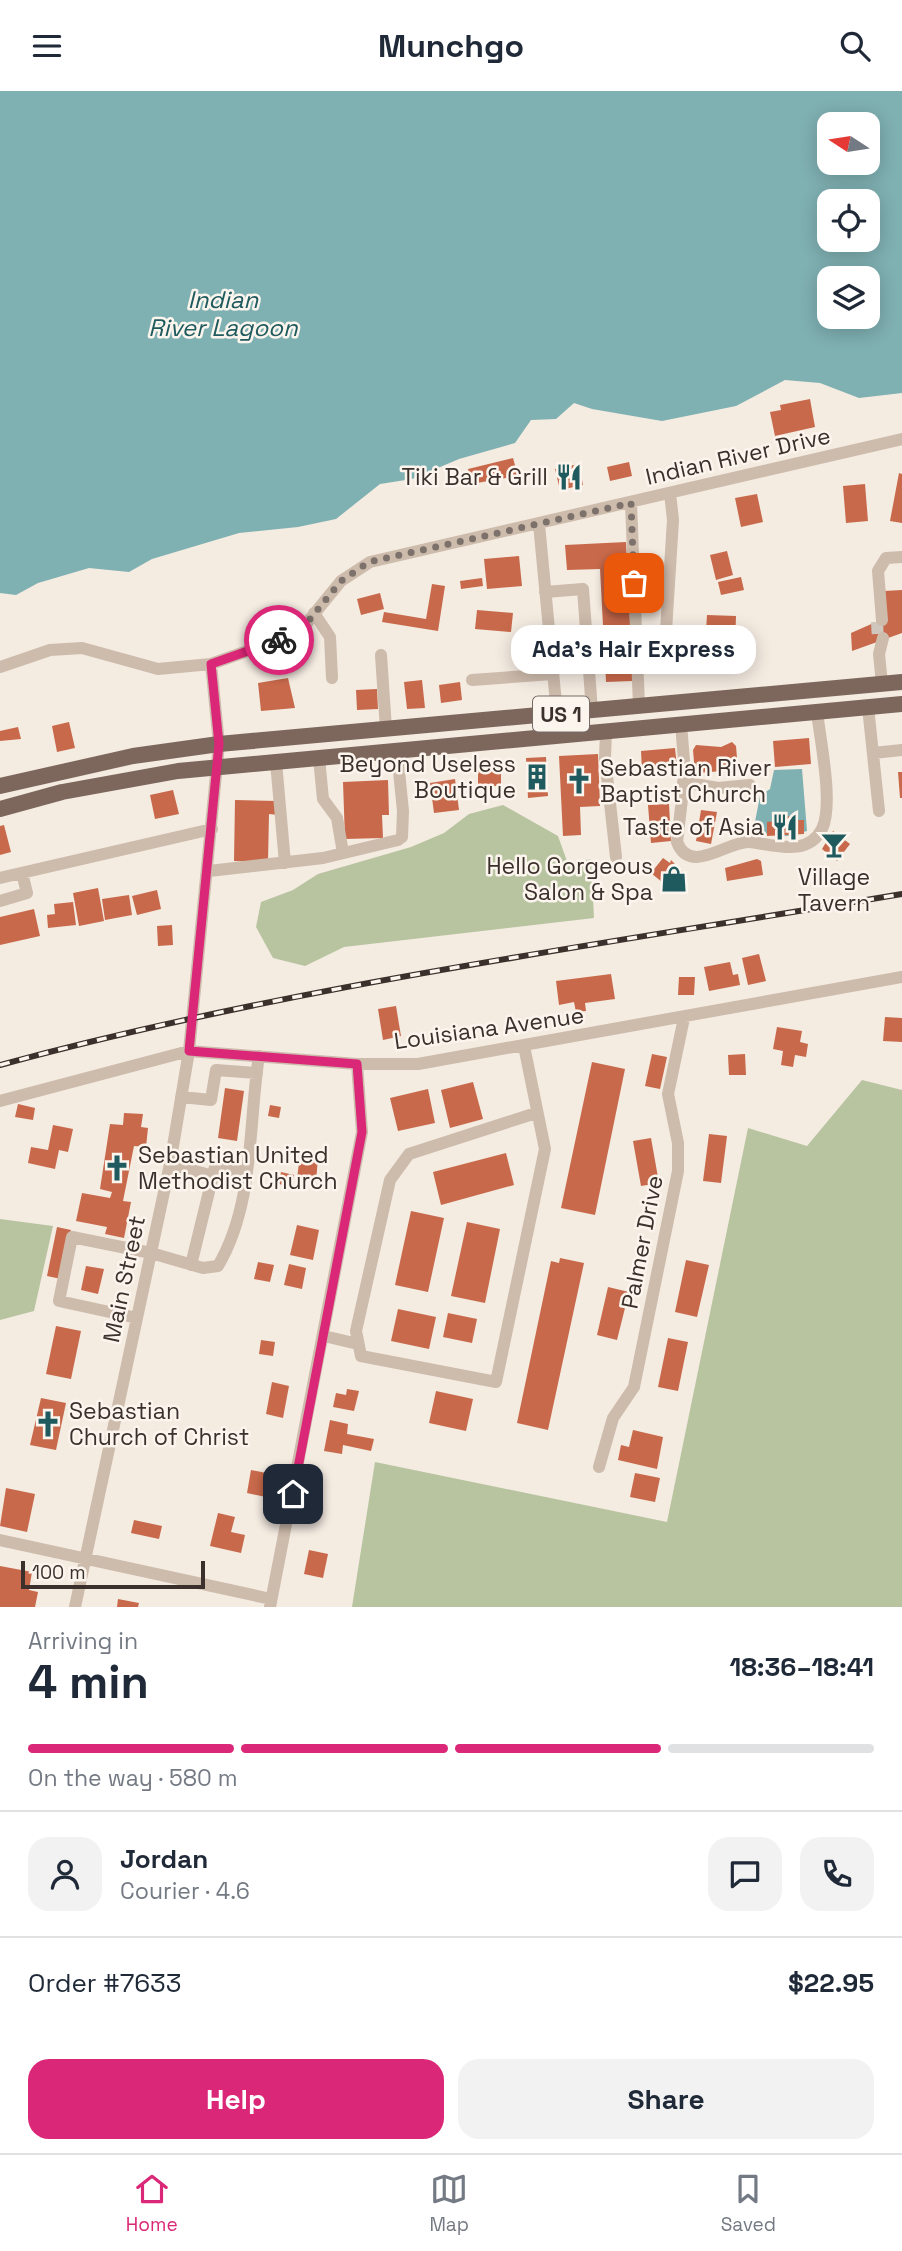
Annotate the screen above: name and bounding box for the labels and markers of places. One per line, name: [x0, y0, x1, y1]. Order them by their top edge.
place label: Tiki Bar & Grill: [402, 462, 548, 492]
restaurant icon: Tiki Bar & Grill: [554, 462, 584, 492]
pin: [604, 553, 664, 613]
callout: Ada's Hair Express: [512, 625, 756, 674]
place label: Beyond Useless Boutique: [340, 749, 516, 805]
place label: Sebastian River Baptist Church: [600, 753, 771, 809]
building icon: Beyond Useless Boutique: [522, 762, 552, 792]
church icon: Sebastian River Baptist Church: [564, 766, 594, 796]
place label: Taste of Asia: [623, 812, 764, 842]
restaurant icon: Taste of Asia: [770, 812, 800, 842]
bar icon: Village Tavern: [819, 830, 849, 860]
place label: Hello Gorgeous Salon & Spa: [486, 851, 653, 907]
place label: Village Tavern: [798, 862, 870, 918]
shop icon: Hello Gorgeous Salon & Spa: [659, 864, 689, 894]
place label: Sebastian United Methodist Church: [138, 1140, 338, 1196]
church icon: Sebastian United Methodist Church: [102, 1153, 132, 1183]
place label: Sebastian Church of Christ: [69, 1396, 249, 1452]
church icon: Sebastian Church of Christ: [33, 1409, 63, 1439]
pin: [263, 1464, 323, 1524]

